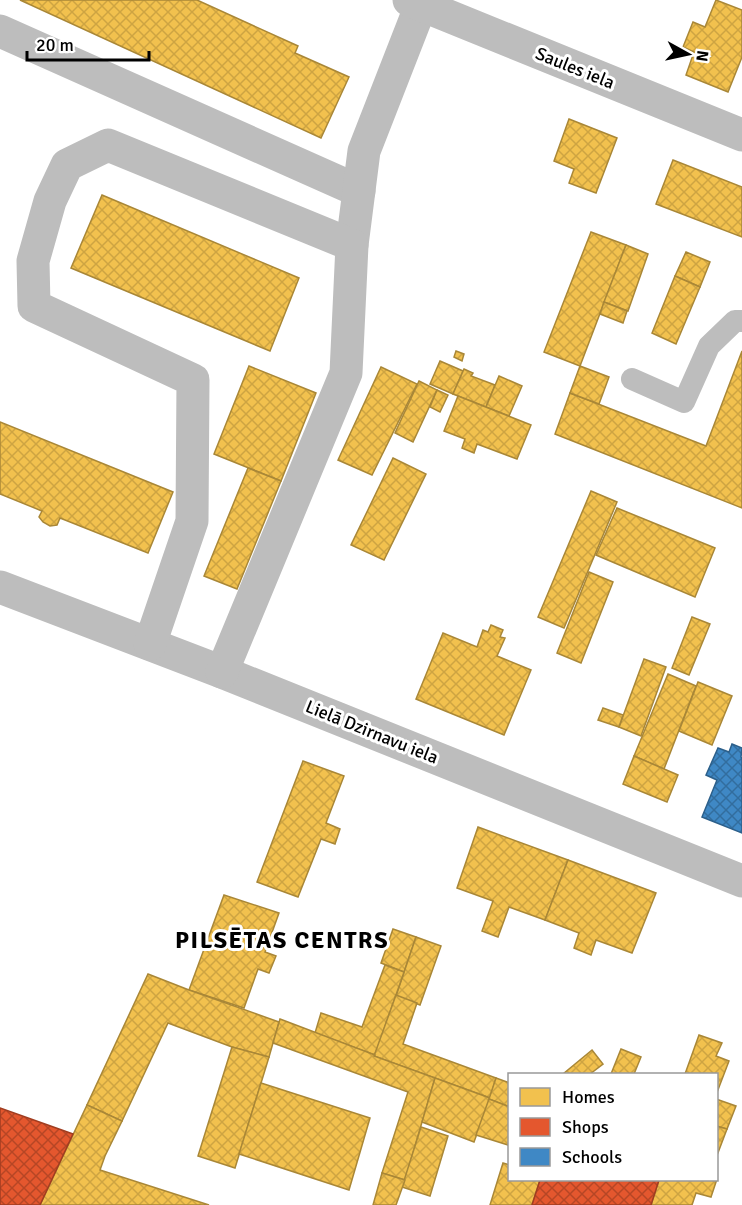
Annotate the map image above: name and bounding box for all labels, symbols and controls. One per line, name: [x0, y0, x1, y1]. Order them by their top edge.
scale bar: [27, 24, 148, 62]
north arrow: [658, 24, 718, 84]
text: 20 m: [36, 34, 74, 56]
street label: Saules iela: [532, 42, 618, 94]
text: N: [691, 49, 713, 63]
street label: Lielā Dzirnavu iela: [302, 695, 442, 769]
district label: PILSĒTAS CENTRS: [175, 925, 389, 955]
legend: [508, 1073, 718, 1181]
text: Homes: [562, 1086, 615, 1108]
text: Shops: [562, 1116, 609, 1138]
text: Schools: [562, 1146, 622, 1168]

